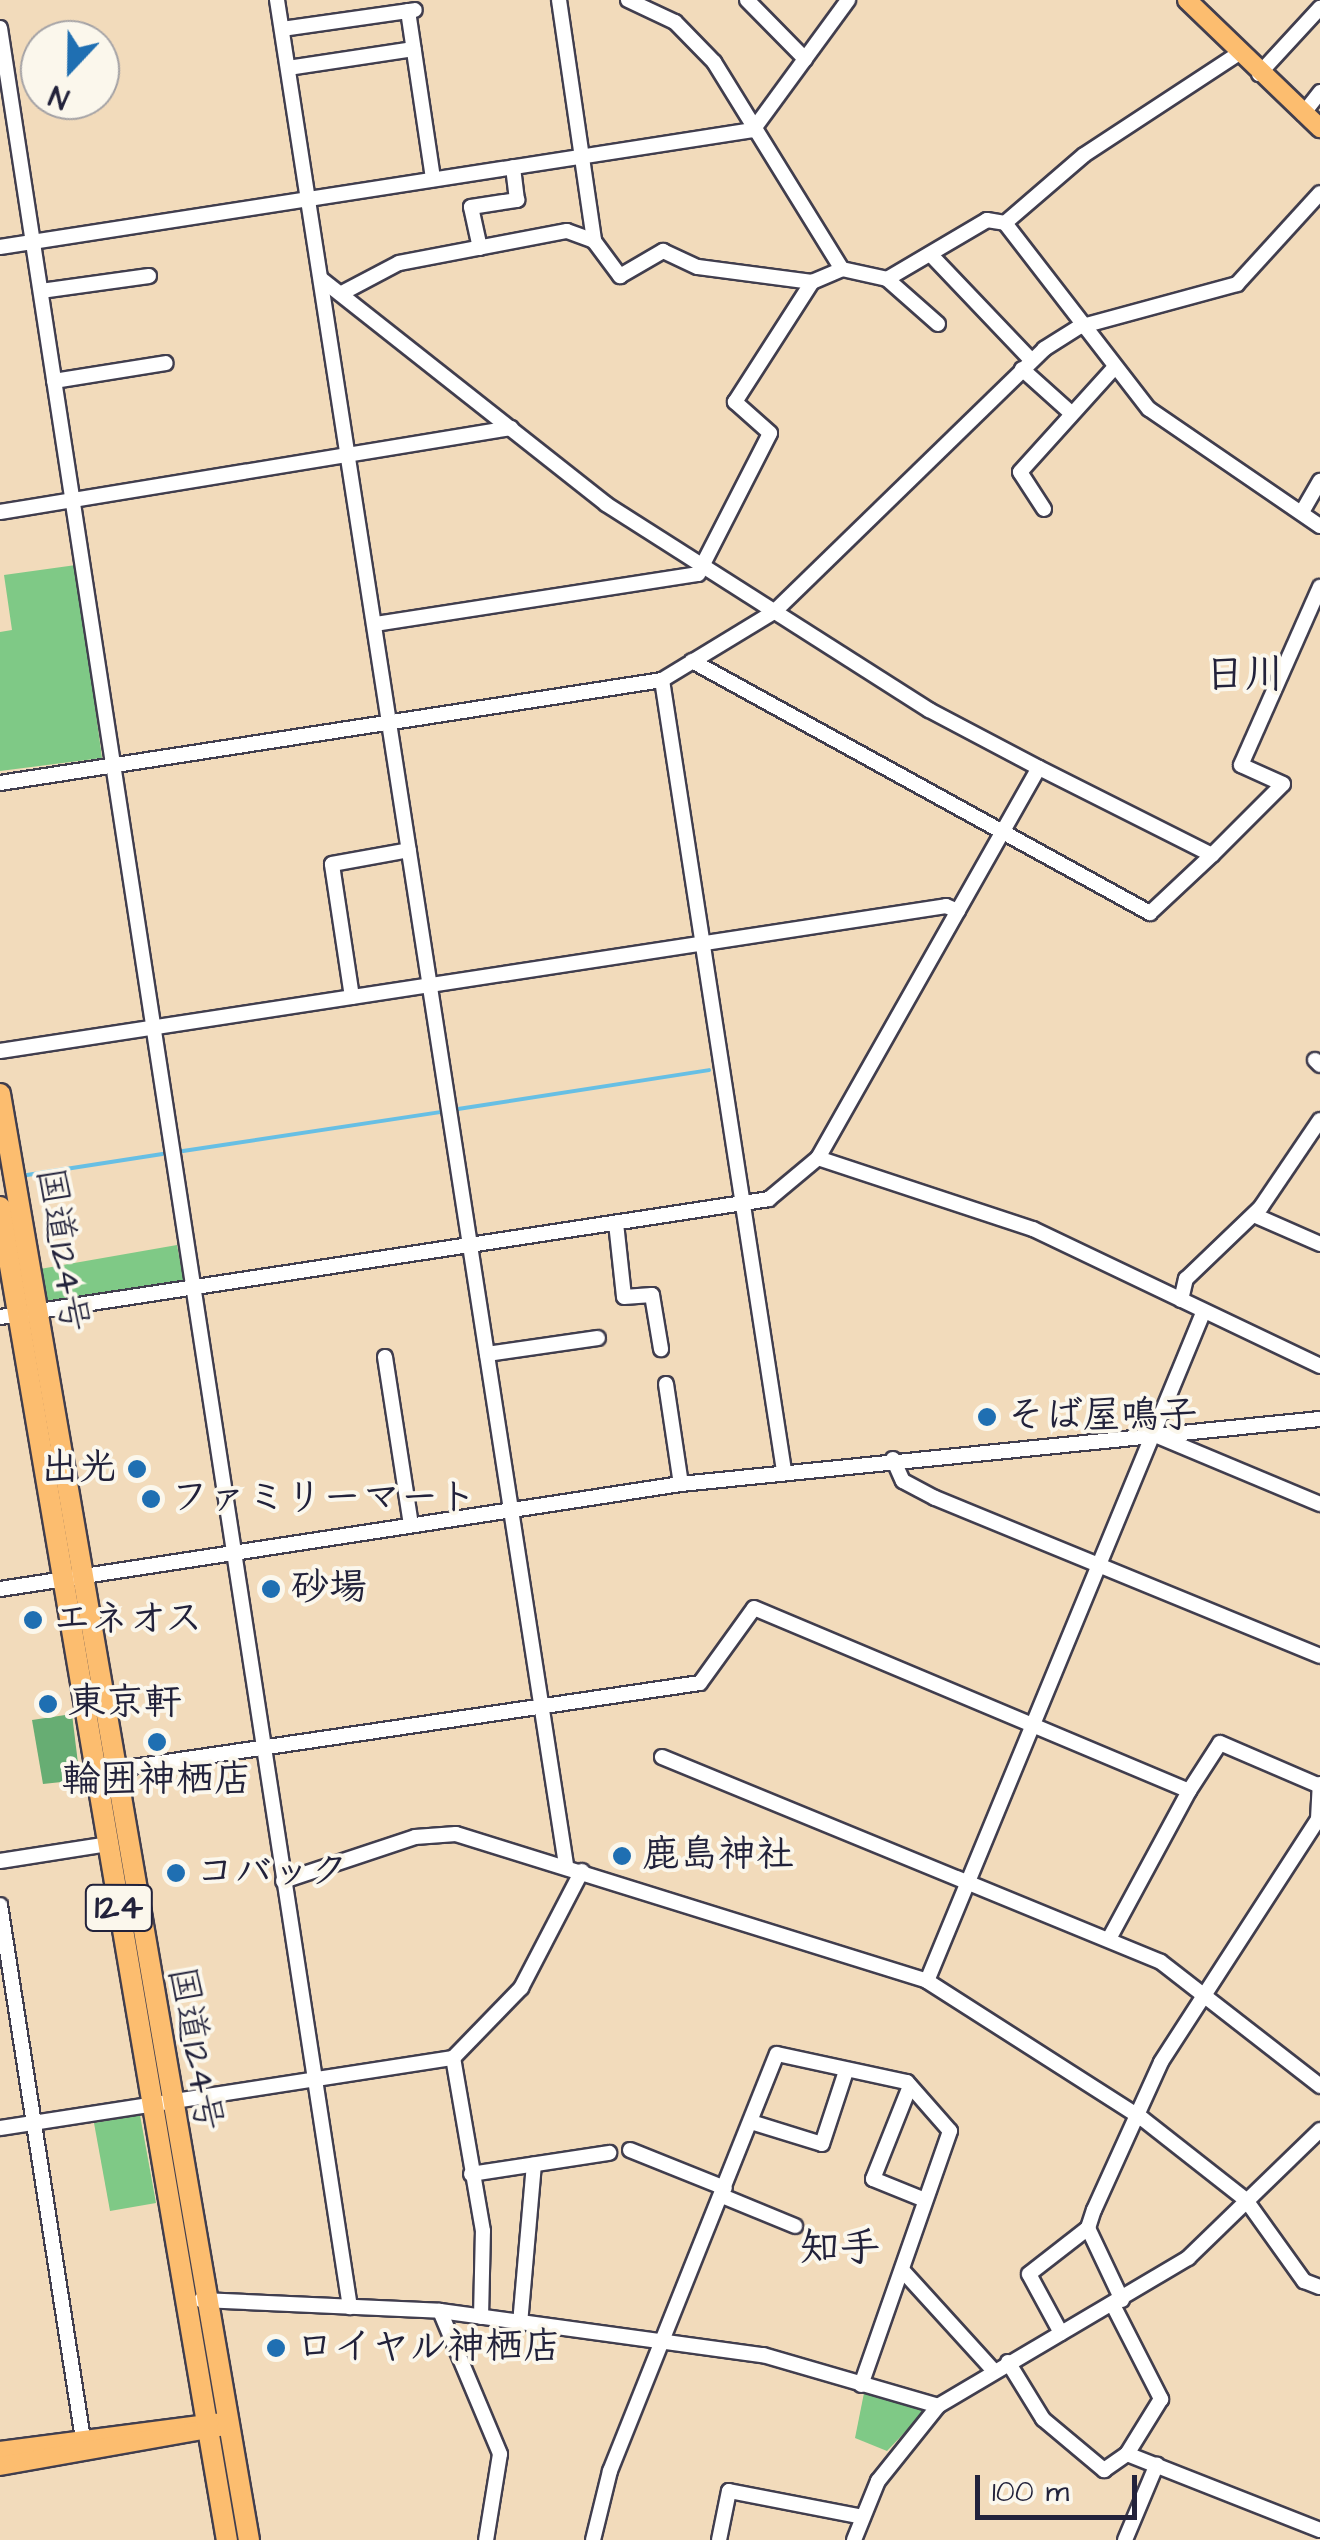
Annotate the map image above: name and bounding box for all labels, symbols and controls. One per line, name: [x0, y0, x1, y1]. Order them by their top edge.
north arrow: [20, 20, 120, 120]
text: N: [44, 75, 75, 118]
district label: 日川: [1205, 652, 1285, 700]
street label: 国道124号: [25, 1164, 97, 1336]
place label: そば屋鳴子: [1007, 1394, 1197, 1440]
marker: そば屋鳴子: [976, 1406, 998, 1428]
place label: 出光: [41, 1446, 117, 1492]
marker: 出光: [126, 1458, 148, 1480]
place label: ファミリーマート: [171, 1476, 475, 1522]
marker: ファミリーマート: [140, 1488, 162, 1510]
place label: 砂場: [291, 1566, 367, 1612]
marker: 砂場: [260, 1578, 282, 1600]
place label: エネオス: [53, 1597, 205, 1643]
marker: エネオス: [22, 1609, 44, 1631]
place label: 東京軒: [68, 1681, 182, 1727]
marker: 東京軒: [37, 1693, 59, 1715]
marker: 輪囲神栖店: [146, 1731, 168, 1753]
place label: 輪囲神栖店: [62, 1758, 252, 1804]
place label: 鹿島神社: [642, 1833, 794, 1879]
marker: 鹿島神社: [611, 1845, 633, 1867]
place label: コバック: [196, 1850, 348, 1896]
marker: コバック: [165, 1862, 187, 1884]
road number: 124: [84, 1878, 154, 1938]
street label: 国道124号: [157, 1963, 231, 2135]
district label: 知手: [800, 2225, 880, 2273]
place label: ロイヤル神栖店: [296, 2325, 562, 2371]
marker: ロイヤル神栖店: [265, 2337, 287, 2359]
scale bar: [980, 2455, 1142, 2517]
text: 100 m: [992, 2471, 1069, 2513]

